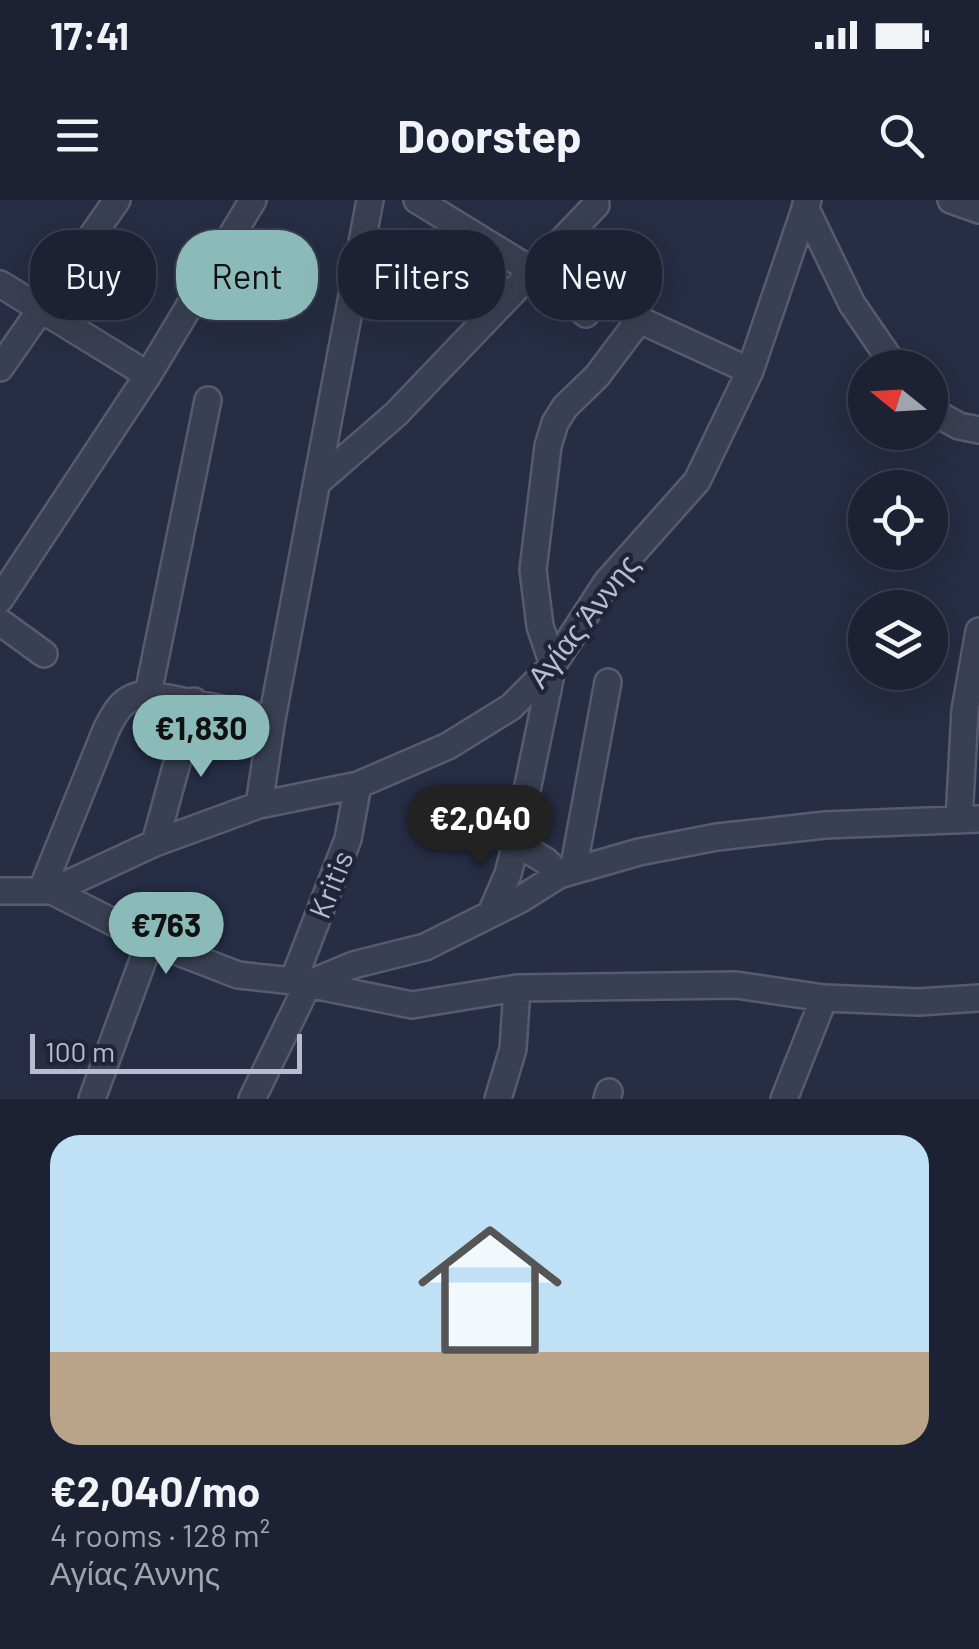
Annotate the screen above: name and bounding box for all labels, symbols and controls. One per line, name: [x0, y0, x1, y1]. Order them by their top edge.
text: 17:41: [50, 12, 129, 58]
icon: menu: [50, 108, 105, 163]
text: Doorstep: [397, 108, 582, 162]
icon: search: [874, 108, 929, 163]
chip: Buy: [30, 230, 156, 320]
chip: Rent: [176, 230, 318, 320]
chip: Filters: [338, 230, 505, 320]
chip: New: [525, 230, 662, 320]
north arrow: [848, 350, 948, 450]
map controls: [848, 350, 948, 690]
button: locate: [848, 470, 948, 570]
street label: Αγίας Άννης: [519, 546, 645, 694]
button: layers: [848, 590, 948, 690]
pin: €1,830: [120, 695, 282, 780]
text: €1,830: [155, 708, 247, 746]
pin: €2,040: [399, 785, 561, 870]
text: €2,040: [429, 798, 531, 836]
street label: Kritis: [300, 845, 360, 923]
pin: €763: [107, 892, 225, 977]
text: €763: [131, 905, 201, 943]
scale bar: [30, 1029, 302, 1074]
text: 100 m: [45, 1034, 115, 1068]
icon: home: [400, 1200, 580, 1380]
text: €2,040/mo: [50, 1465, 260, 1515]
text: 4 rooms · 128 m²: [50, 1515, 270, 1553]
text: Αγίας Άννης: [50, 1553, 220, 1591]

